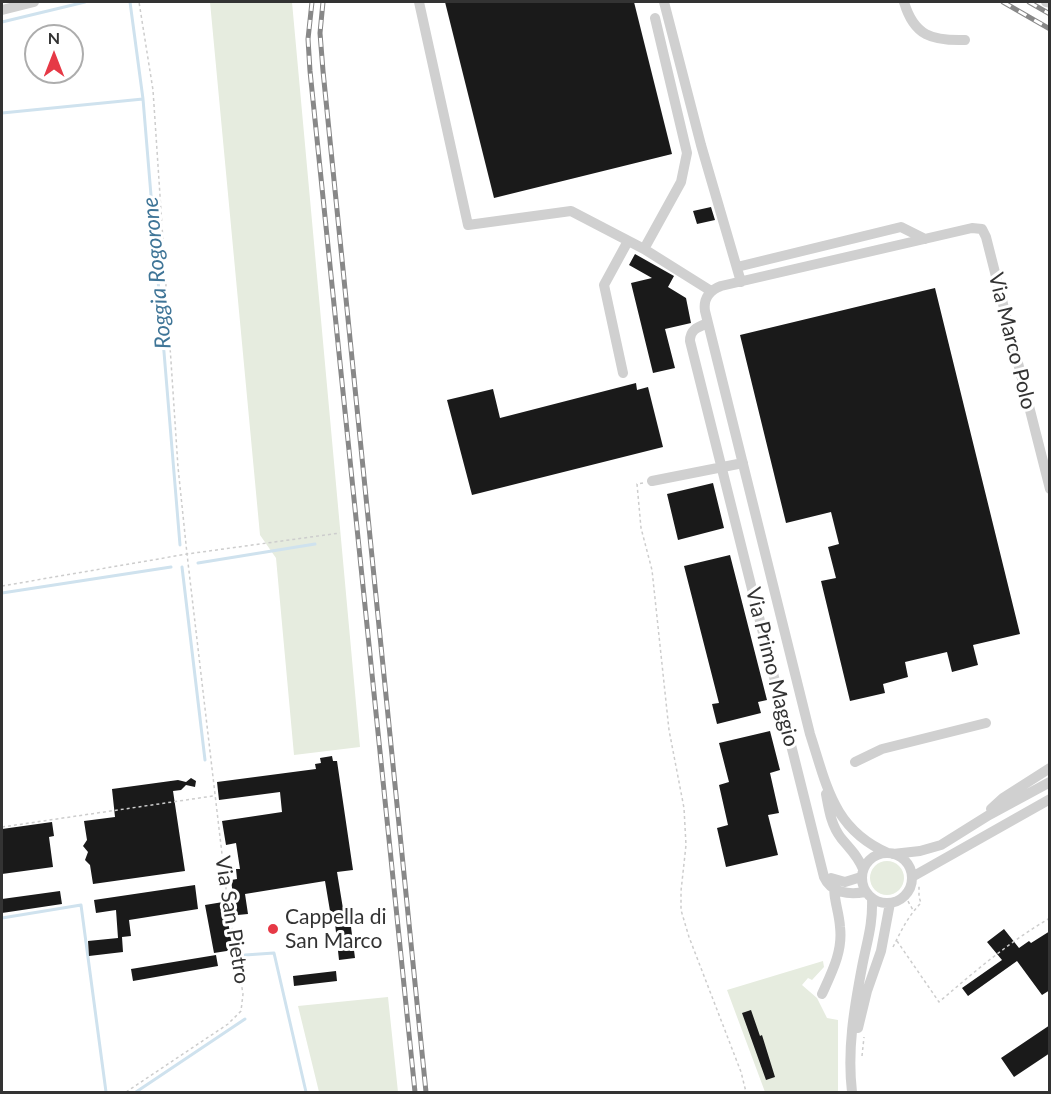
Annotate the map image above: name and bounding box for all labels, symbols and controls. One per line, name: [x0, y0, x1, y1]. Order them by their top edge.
north arrow: [24, 24, 84, 84]
text: N: [48, 28, 60, 47]
water label: Roggia Rogorone: [137, 196, 177, 350]
street label: Via Marco Polo: [983, 270, 1041, 412]
street label: Via Primo Maggio: [740, 585, 804, 749]
street label: Via San Pietro: [209, 854, 255, 986]
place label: Cappella di San Marco: [285, 904, 387, 954]
marker: Cappella di San Marco: [266, 922, 280, 936]

